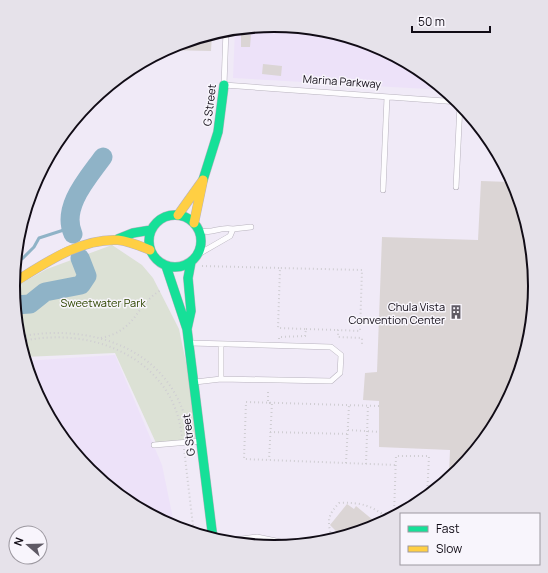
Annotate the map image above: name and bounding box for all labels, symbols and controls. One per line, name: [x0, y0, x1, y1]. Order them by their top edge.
scale bar: [412, 8, 490, 34]
text: 50 m: [418, 13, 445, 30]
street label: Marina Parkway: [302, 71, 382, 91]
street label: G Street: [199, 83, 219, 127]
park label: Sweetwater Park: [60, 295, 146, 310]
place label: Chula Vista Convention Center: [348, 299, 445, 327]
building icon: Chula Vista Convention Center: [448, 304, 464, 320]
street label: G Street: [178, 413, 198, 457]
legend: [400, 513, 540, 565]
text: Fast: [436, 520, 460, 537]
north arrow: [8, 525, 48, 565]
text: N: [10, 535, 27, 548]
text: Slow: [436, 540, 462, 557]

